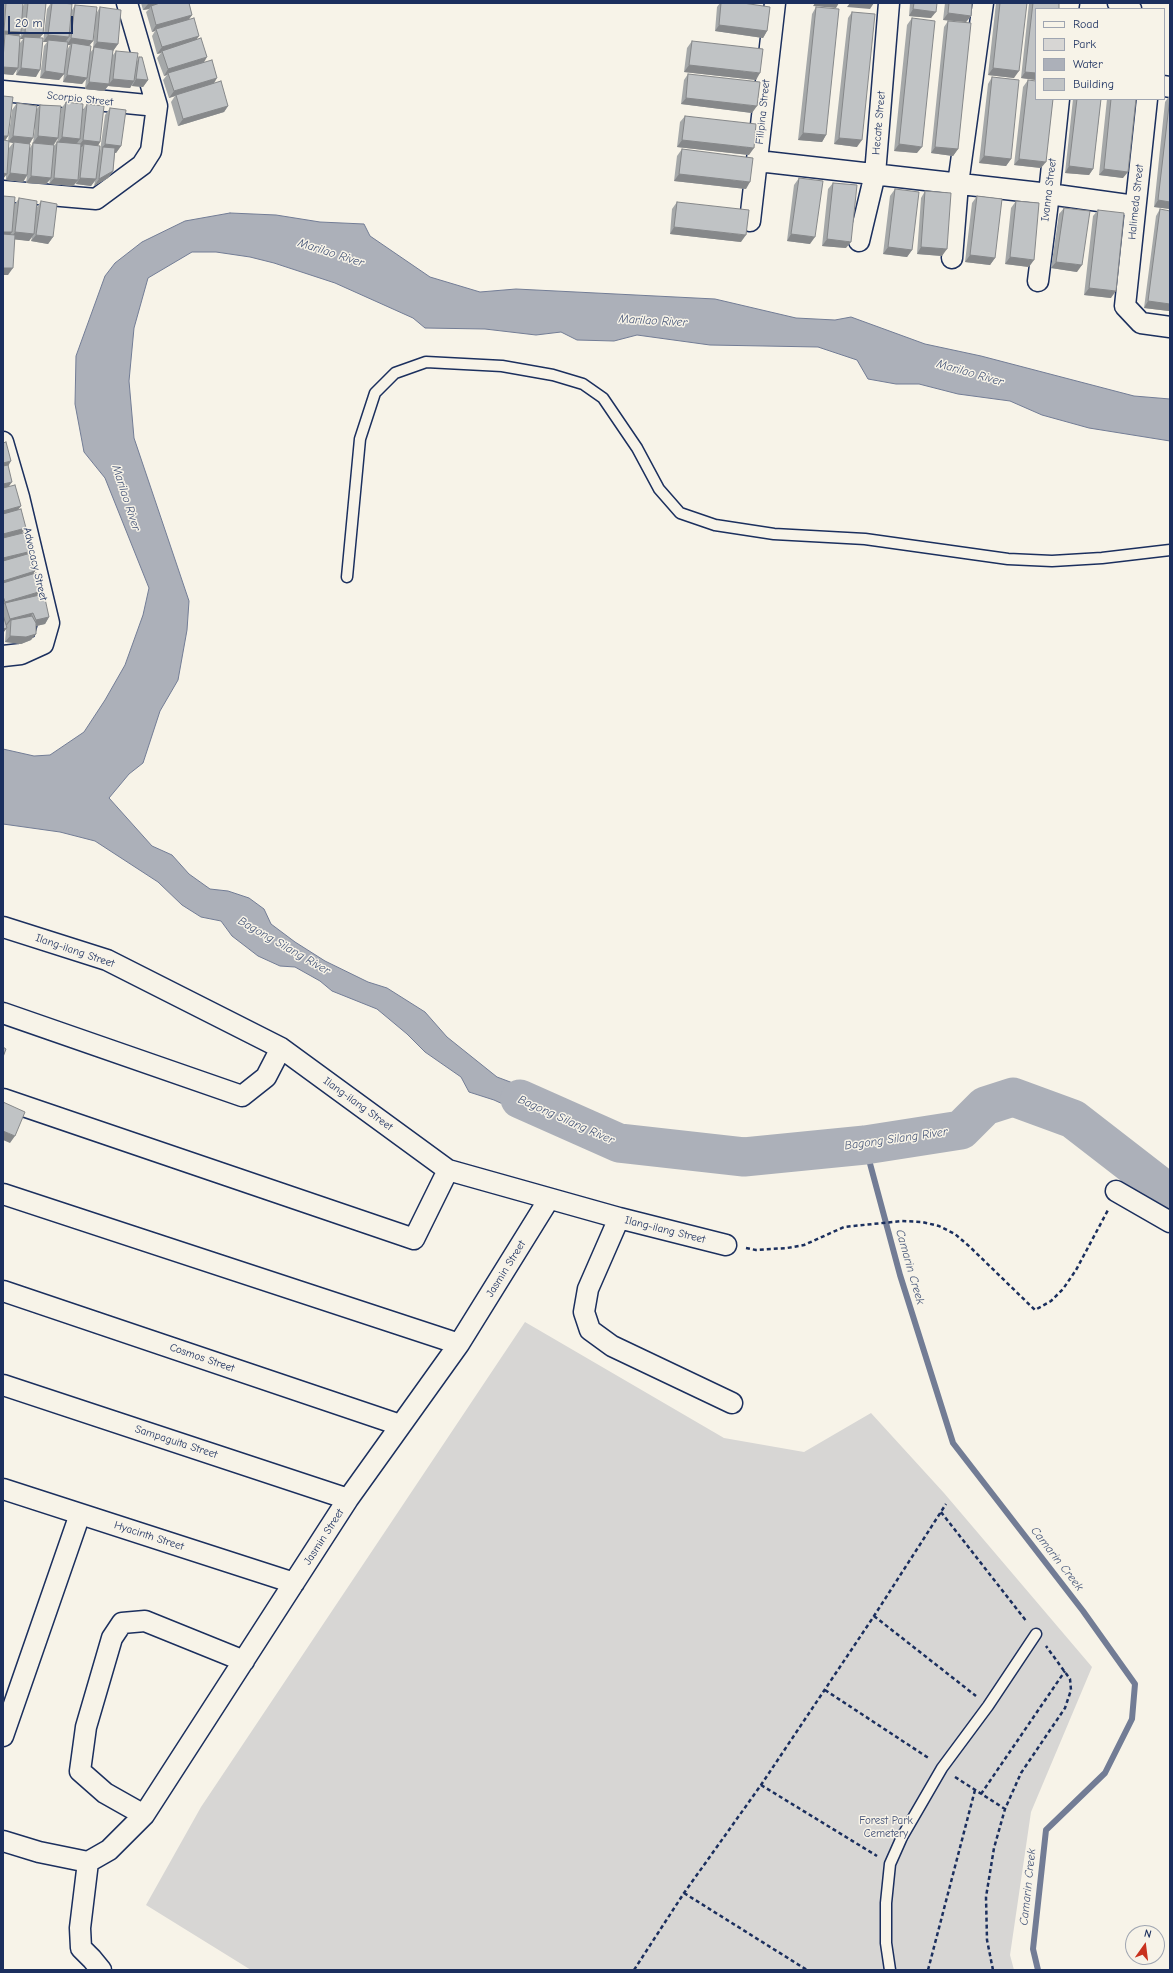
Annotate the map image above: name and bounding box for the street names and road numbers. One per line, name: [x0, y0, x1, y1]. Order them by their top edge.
street label: Filipina Street: [753, 79, 773, 145]
street label: Scorpio Street: [46, 89, 114, 109]
street label: Hecate Street: [870, 91, 888, 155]
street label: Ivanna Street: [1039, 158, 1059, 222]
street label: Halimeda Street: [1125, 164, 1147, 240]
street label: Advocacy Street: [20, 526, 50, 602]
street label: Ilang-ilang Street: [34, 931, 116, 971]
street label: Ilang-ilang Street: [321, 1074, 395, 1134]
street label: Ilang-ilang Street: [623, 1214, 707, 1246]
street label: Jasmin Street: [483, 1238, 529, 1300]
street label: Cosmos Street: [168, 1341, 236, 1375]
street label: Sampaguita Street: [133, 1422, 219, 1462]
street label: Jasmin Street: [301, 1506, 347, 1568]
street label: Hyacinth Street: [112, 1519, 186, 1553]

